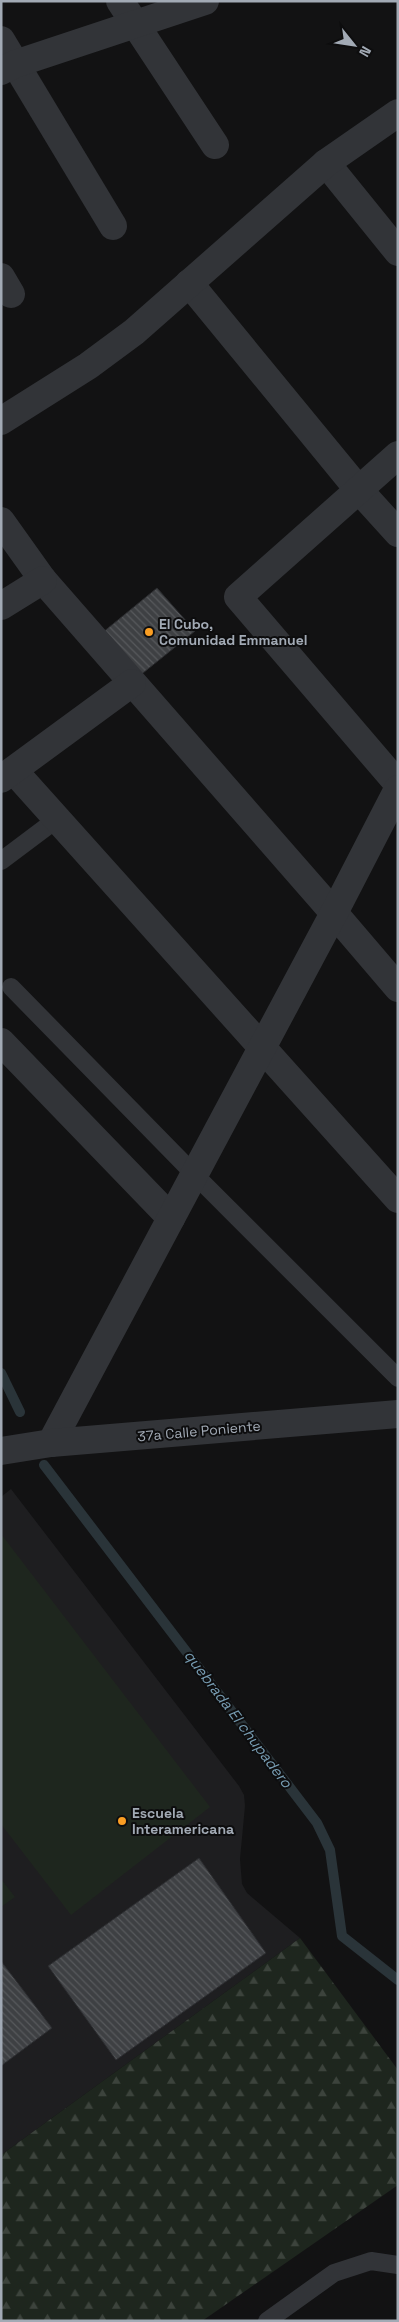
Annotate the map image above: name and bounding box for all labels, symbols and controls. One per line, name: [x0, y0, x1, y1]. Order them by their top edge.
north arrow: [329, 20, 379, 70]
text: N: [355, 43, 375, 60]
place label: El Cubo, Comunidad Emmanuel: [159, 615, 307, 649]
marker: El Cubo, Comunidad Emmanuel: [143, 626, 155, 638]
street label: 37a Calle Poniente: [137, 1417, 261, 1445]
water label: quebrada El chupadero: [180, 1646, 297, 1792]
place label: Escuela Interamericana: [132, 1804, 234, 1838]
marker: Escuela Interamericana: [116, 1815, 128, 1827]

